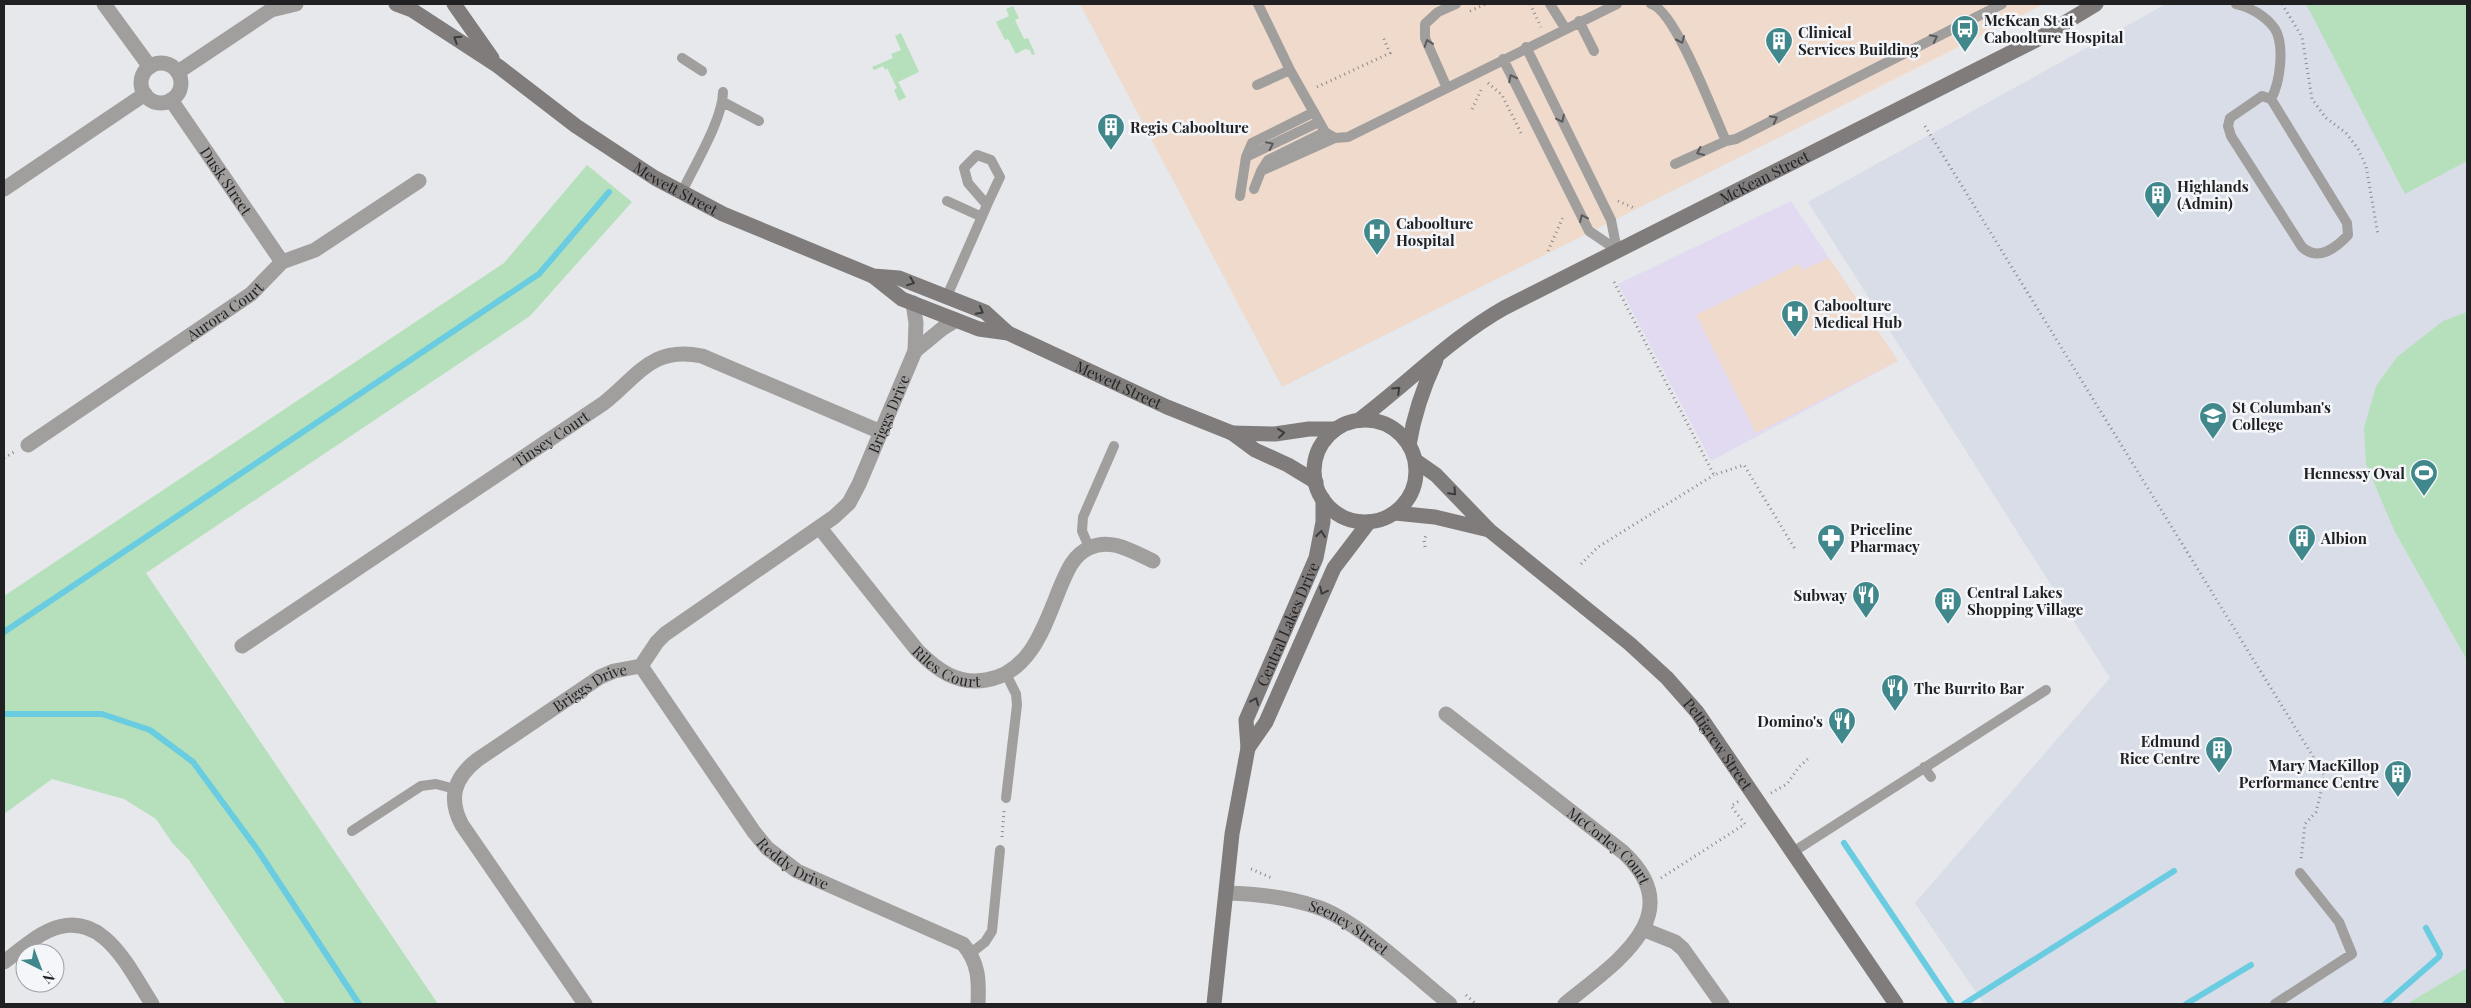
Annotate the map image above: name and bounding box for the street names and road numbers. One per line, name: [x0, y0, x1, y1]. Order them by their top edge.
street label: Dusk Street: [196, 143, 257, 219]
street label: McKean Street: [1716, 146, 1813, 208]
street label: Mewett Street: [630, 157, 722, 220]
street label: Aurora Court: [182, 277, 268, 345]
street label: Mewett Street: [1072, 356, 1166, 414]
street label: Briggs Drive: [863, 372, 914, 456]
street label: Tinsey Court: [509, 406, 593, 471]
street label: Central Lakes Drive: [1252, 559, 1323, 689]
street label: Riles Court: [908, 641, 981, 691]
street label: Briggs Drive: [549, 659, 629, 716]
street label: Pettigrew Street: [1679, 694, 1758, 794]
street label: McCorley Court: [1563, 802, 1656, 888]
street label: Reddy Drive: [753, 833, 832, 894]
street label: Seeney Street: [1306, 895, 1394, 959]

